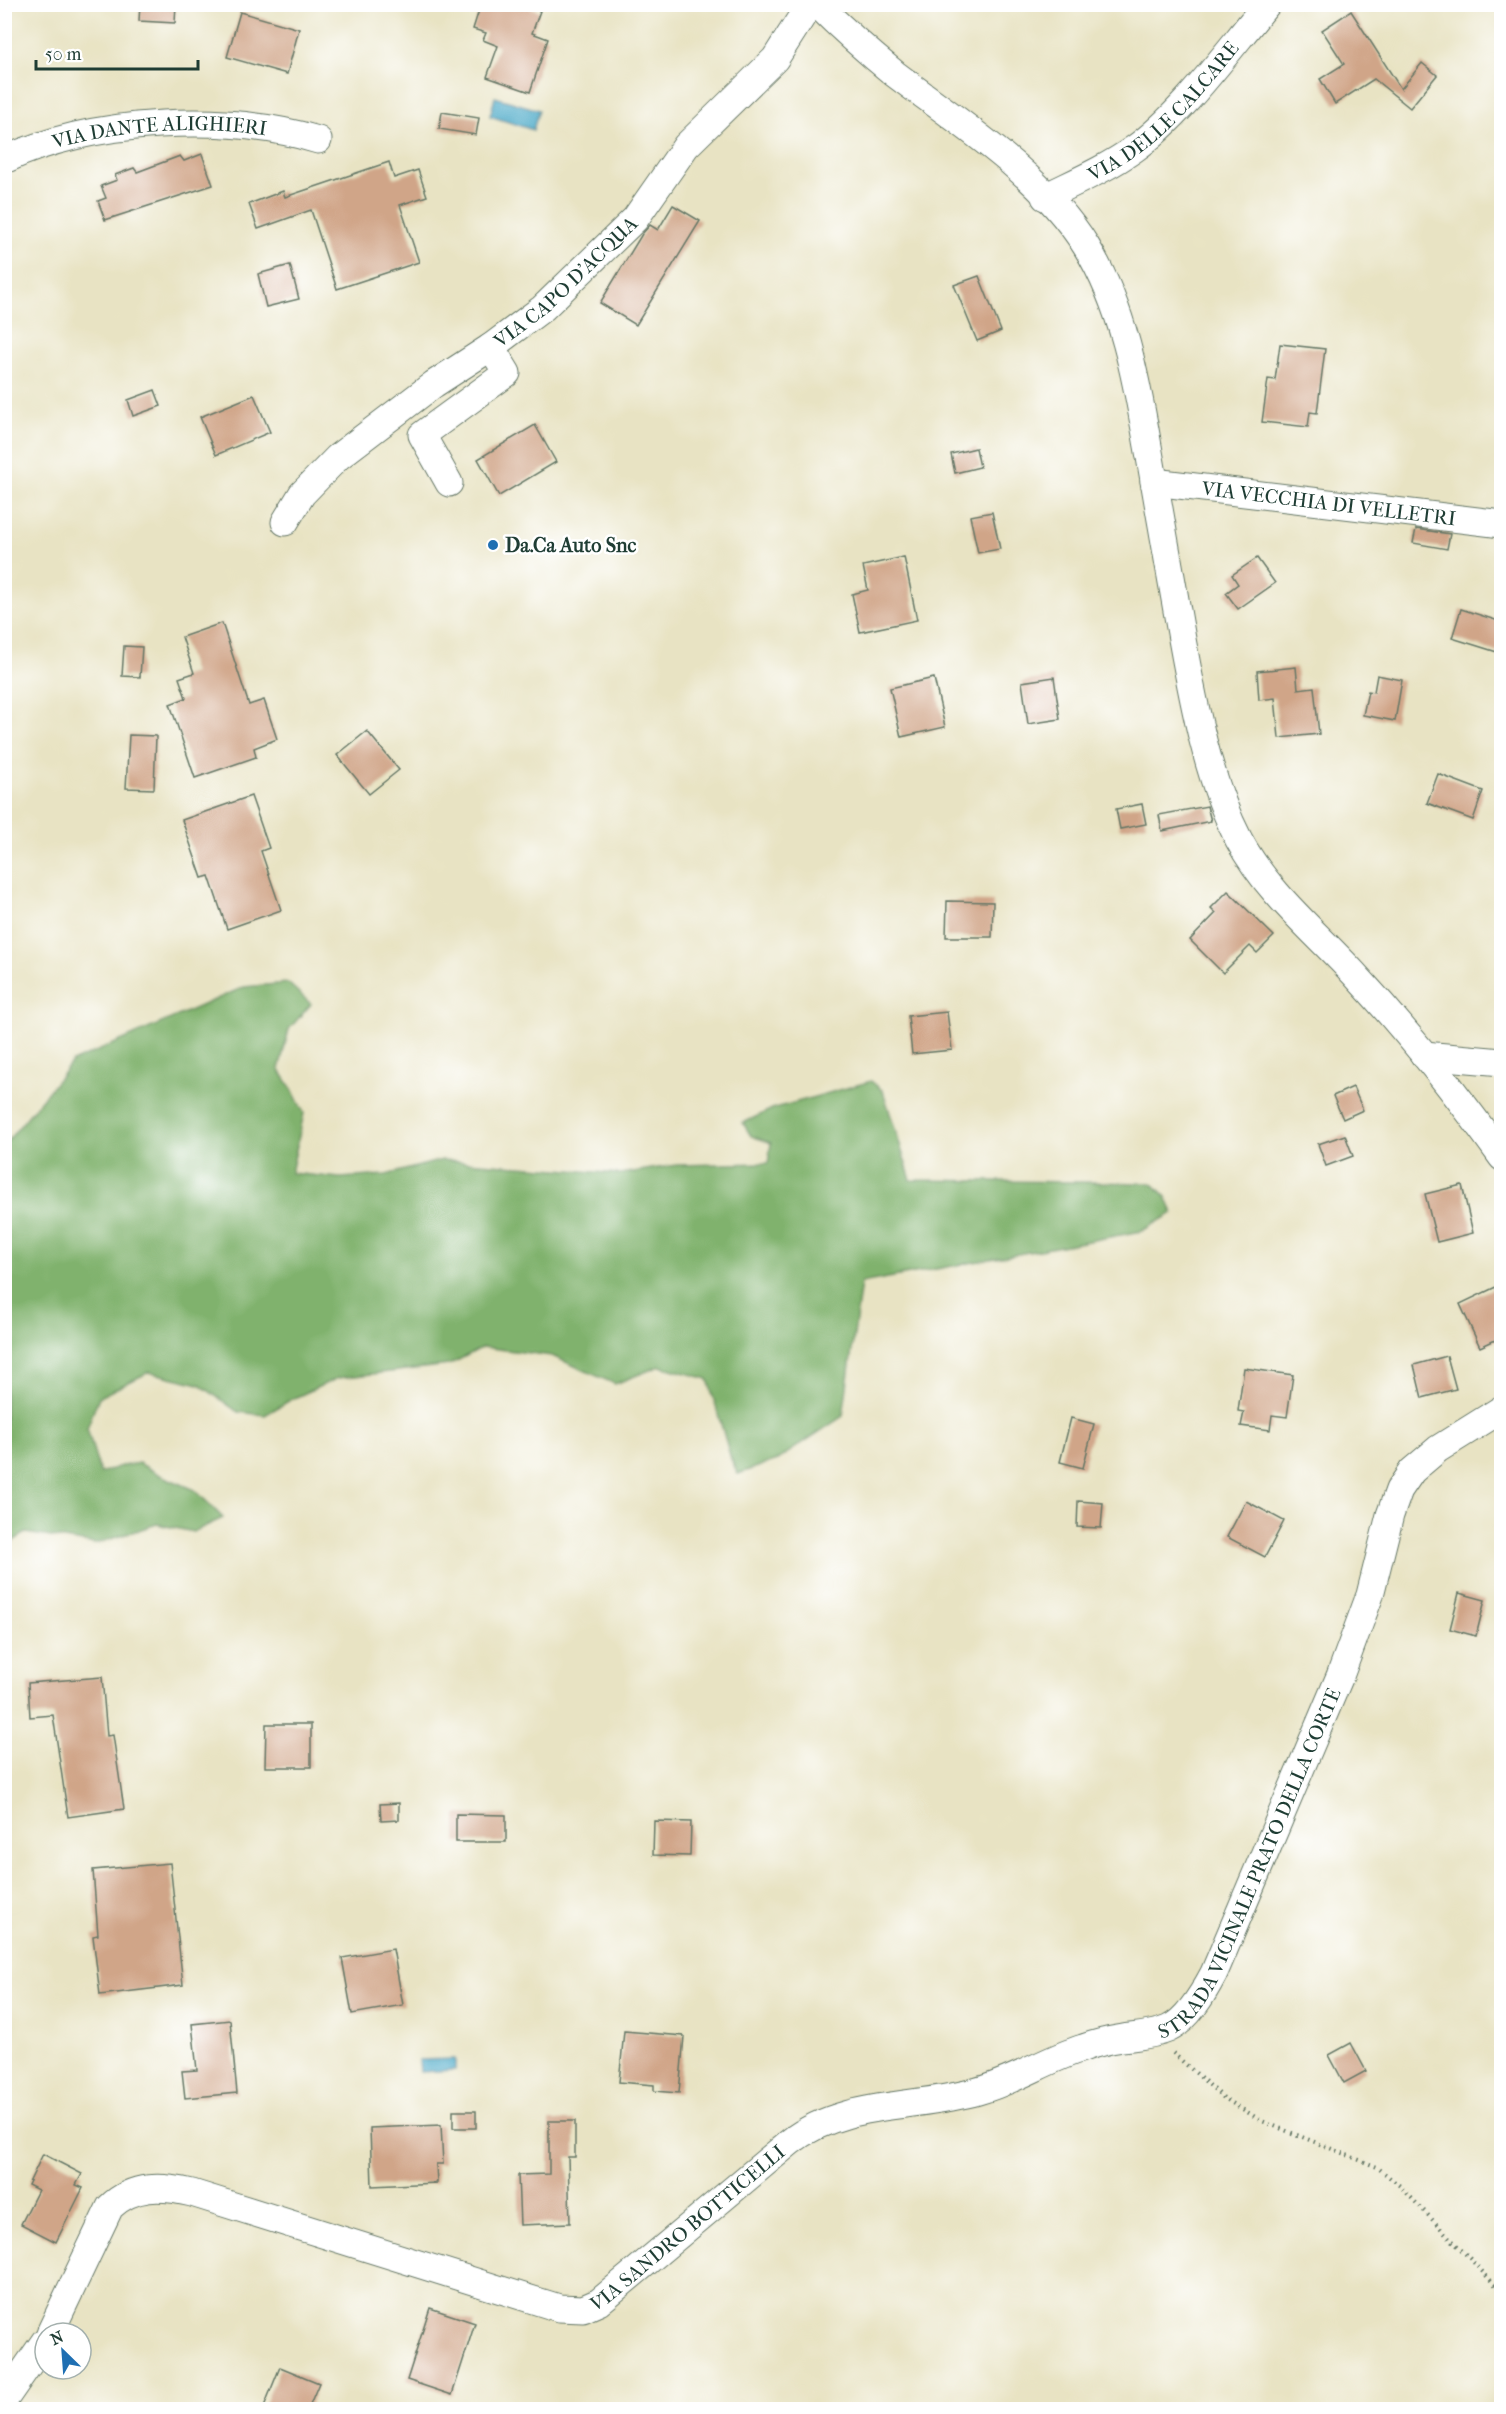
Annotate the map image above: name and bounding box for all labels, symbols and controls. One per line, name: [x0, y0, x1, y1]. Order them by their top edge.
scale bar: [36, 33, 198, 71]
street label: VIA DELLE CALCARE: [1083, 37, 1243, 186]
text: 50 m: [45, 44, 82, 65]
street label: VIA DANTE ALIGHIERI: [49, 112, 269, 153]
street label: VIA CAPO D'ACQUA: [488, 211, 643, 353]
street label: VIA VECCHIA DI VELLETRI: [1199, 476, 1457, 530]
place label: Da.Ca Auto Snc: [505, 534, 636, 557]
marker: Da.Ca Auto Snc: [486, 538, 500, 552]
street label: STRADA VICINALE PRATO DELLA CORTE: [1155, 1684, 1345, 2043]
street label: VIA SANDRO BOTTICELLI: [586, 2140, 790, 2316]
north arrow: [33, 2321, 93, 2381]
text: N: [47, 2326, 67, 2349]

